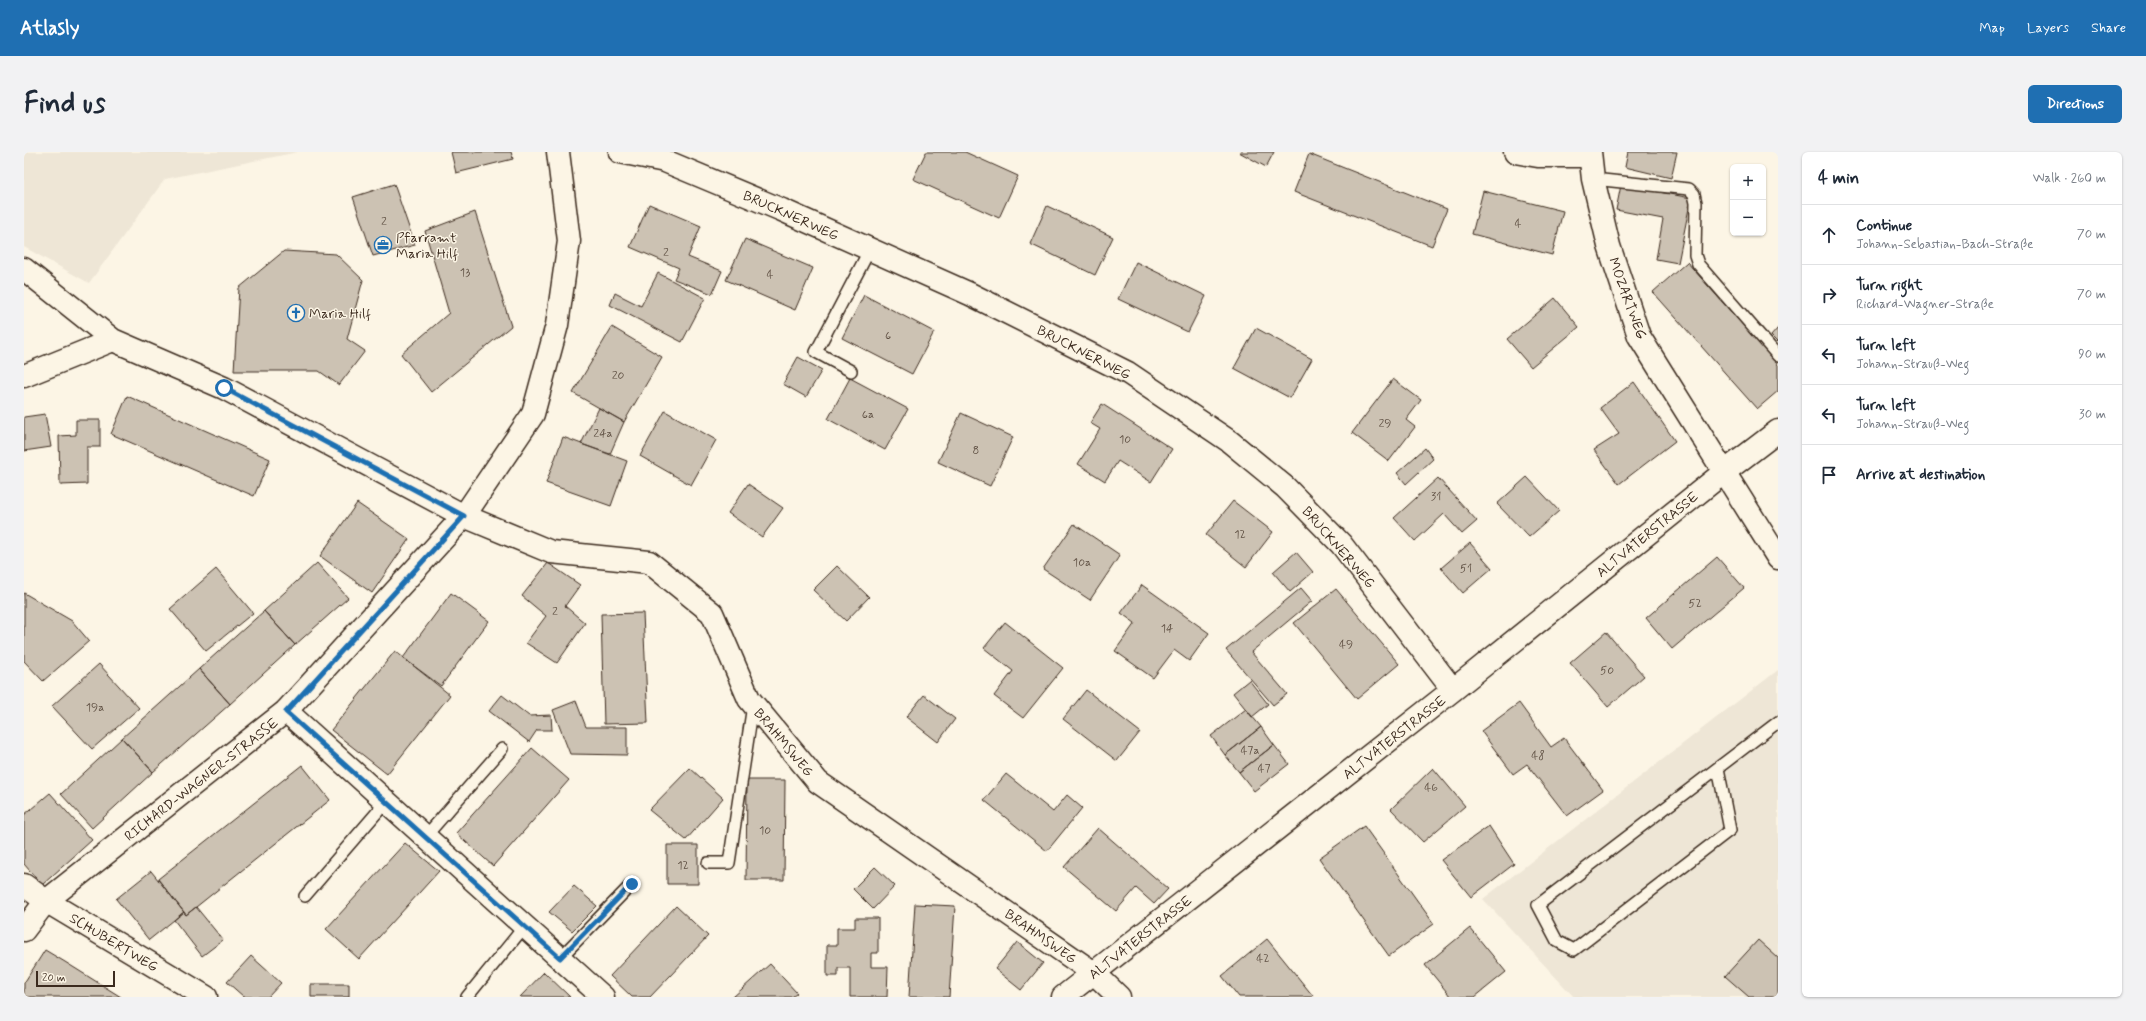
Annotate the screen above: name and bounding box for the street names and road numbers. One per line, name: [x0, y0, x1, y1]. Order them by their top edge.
street label: BRUCKNERWEG: [740, 187, 841, 245]
street label: MOZARTWEG: [1604, 255, 1650, 342]
street label: BRUCKNERWEG: [1034, 322, 1133, 384]
street label: ALTVATERSTRASSE: [1593, 488, 1702, 582]
street label: BRUCKNERWEG: [1298, 503, 1379, 592]
street label: ALTVATERSTRASSE: [1339, 692, 1450, 784]
street label: BRAHMSWEG: [749, 705, 817, 781]
street label: RICHARD-WAGNER-STRASSE: [121, 714, 282, 845]
street label: ALTVATERSTRASSE: [1085, 892, 1196, 984]
street label: BRAHMSWEG: [1001, 905, 1080, 968]
street label: SCHUBERTWEG: [66, 909, 161, 976]

